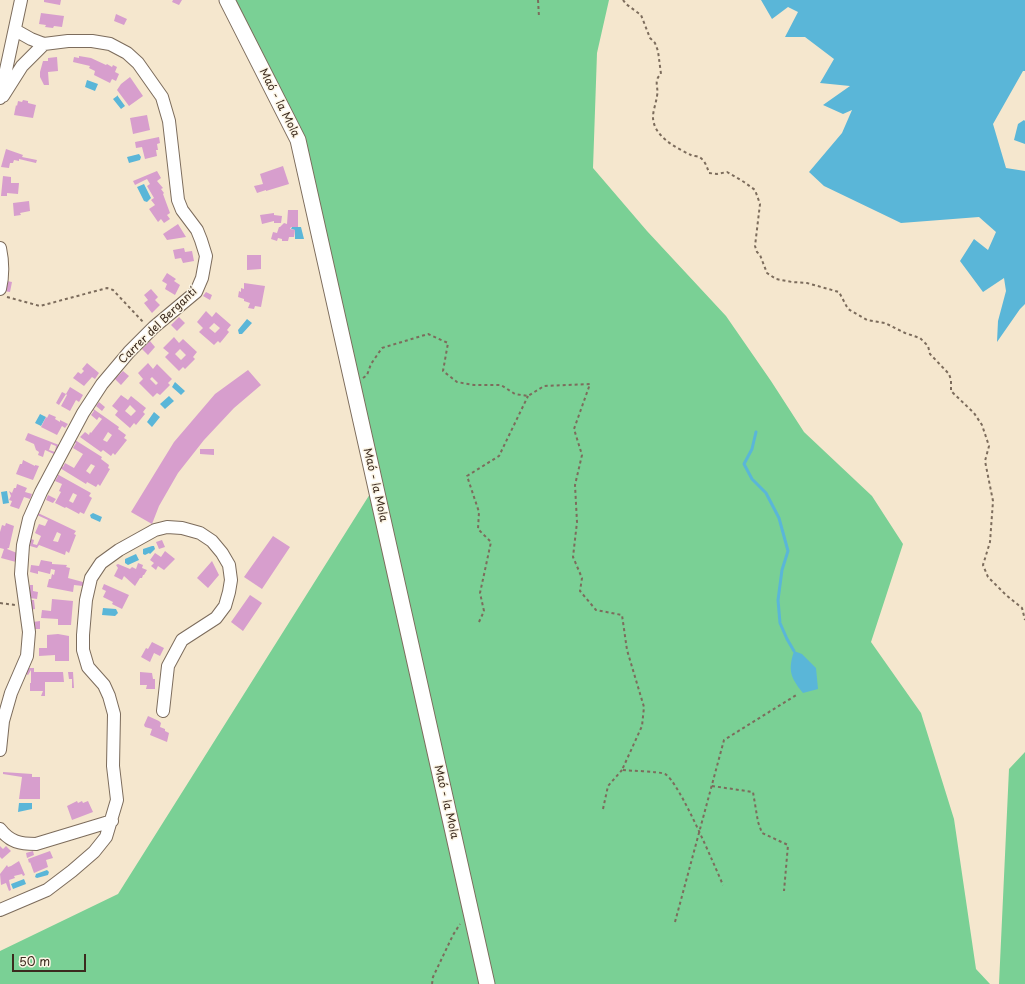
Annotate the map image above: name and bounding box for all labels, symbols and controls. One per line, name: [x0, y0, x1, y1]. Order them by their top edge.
street label: Maó - la Mola: [256, 66, 302, 140]
street label: Carrer del Bergantí: [116, 285, 200, 367]
street label: Maó - la Mola: [360, 447, 390, 523]
street label: Maó - la Mola: [431, 764, 461, 840]
scale bar: [14, 946, 88, 972]
text: 50 m: [19, 952, 50, 970]

